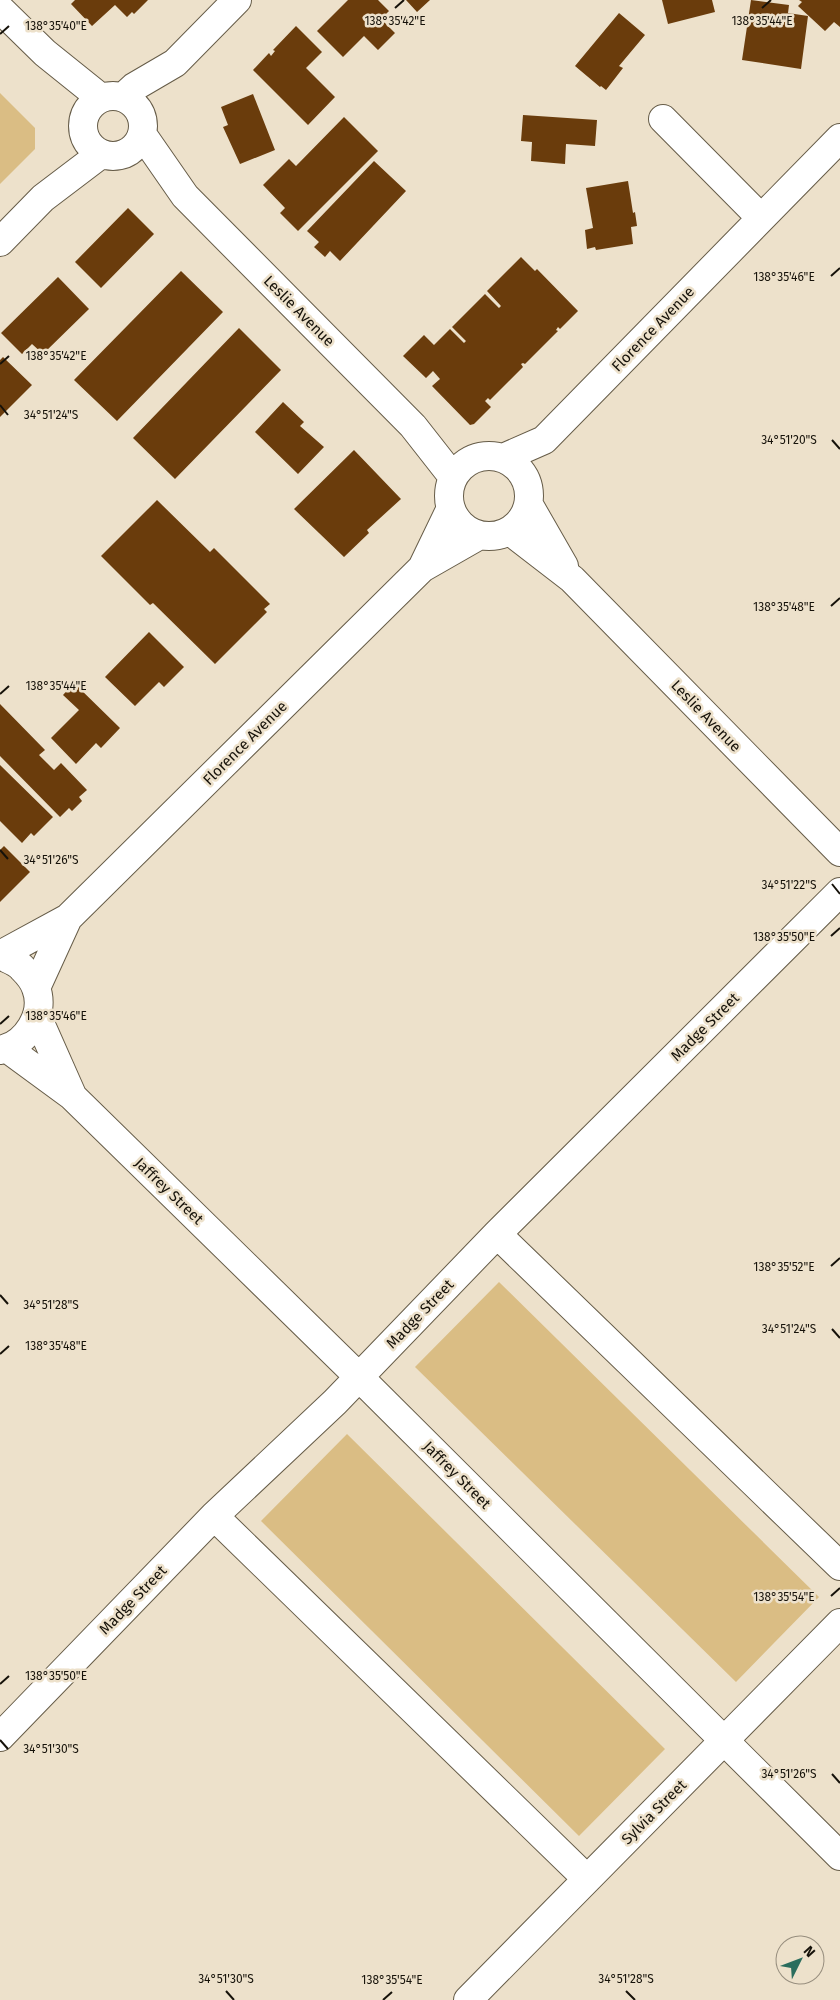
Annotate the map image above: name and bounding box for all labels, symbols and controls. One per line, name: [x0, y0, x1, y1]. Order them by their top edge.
text: 138°35'42"E: [364, 14, 426, 28]
text: 138°35'44"E: [731, 14, 793, 28]
text: 138°35'40"E: [25, 19, 87, 33]
text: 138°35'46"E: [753, 270, 815, 284]
street label: Leslie Avenue: [260, 272, 338, 350]
street label: Florence Avenue: [608, 283, 698, 375]
text: 138°35'42"E: [25, 349, 87, 363]
text: 34°51'24"S: [24, 408, 79, 422]
text: 34°51'20"S: [761, 433, 817, 447]
text: 138°35'48"E: [753, 600, 815, 614]
street label: Leslie Avenue: [667, 676, 745, 756]
text: 138°35'44"E: [25, 679, 87, 693]
street label: Florence Avenue: [199, 697, 291, 789]
text: 34°51'26"S: [23, 853, 79, 867]
text: 34°51'22"S: [761, 878, 817, 892]
text: 138°35'50"E: [753, 930, 815, 944]
street label: Madge Street: [667, 989, 743, 1065]
text: 138°35'46"E: [25, 1009, 87, 1023]
street label: Jaffrey Street: [131, 1154, 207, 1229]
text: 138°35'52"E: [753, 1260, 815, 1274]
street label: Madge Street: [383, 1275, 458, 1352]
text: 34°51'28"S: [23, 1298, 79, 1312]
text: 34°51'24"S: [762, 1322, 817, 1336]
text: 138°35'48"E: [25, 1339, 87, 1353]
street label: Jaffrey Street: [419, 1437, 495, 1513]
street label: Madge Street: [96, 1561, 171, 1638]
text: 138°35'54"E: [753, 1590, 815, 1604]
text: 138°35'50"E: [25, 1669, 87, 1683]
text: 34°51'30"S: [23, 1742, 79, 1756]
text: 34°51'26"S: [761, 1767, 817, 1781]
street label: Sylvia Street: [618, 1775, 691, 1848]
north arrow: [775, 1935, 825, 1985]
text: N: [800, 1942, 819, 1961]
text: 34°51'30"S: [198, 1972, 254, 1986]
text: 34°51'28"S: [598, 1972, 654, 1986]
text: 138°35'54"E: [361, 1973, 423, 1987]

